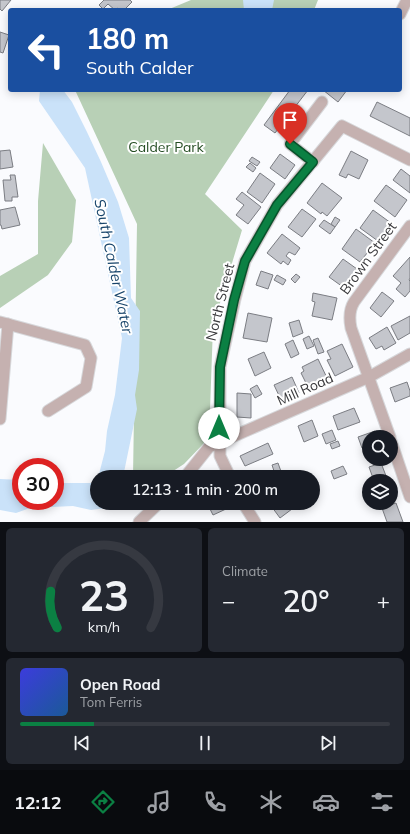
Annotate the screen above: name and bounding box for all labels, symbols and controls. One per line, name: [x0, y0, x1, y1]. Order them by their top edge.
text: 180 m: [86, 21, 169, 56]
icon: left: [20, 24, 72, 76]
text: South Calder: [86, 56, 194, 79]
pin: [273, 103, 307, 144]
icon: arrive: [279, 109, 301, 131]
park label: Calder Park: [128, 138, 204, 156]
water label: South Calder Water: [90, 197, 138, 336]
street label: Brown Street: [336, 218, 400, 298]
street label: North Street: [202, 261, 238, 343]
street label: Mill Road: [274, 369, 336, 409]
position arrow: [198, 407, 240, 449]
map controls: [362, 430, 398, 510]
button: search: [362, 430, 398, 466]
speed limit sign: 30: [12, 458, 64, 510]
button: layers: [362, 474, 398, 510]
text: 12:13 · 1 min · 200 m: [132, 480, 278, 499]
text: Climate: [222, 563, 268, 579]
text: 23: [79, 569, 129, 621]
text: 20°: [282, 582, 330, 620]
text: −: [222, 587, 235, 615]
text: +: [377, 587, 390, 615]
text: km/h: [88, 618, 120, 636]
text: Open Road: [80, 675, 160, 694]
text: Tom Ferris: [80, 694, 142, 710]
icon: previous: [71, 732, 93, 754]
icon: pause: [194, 732, 216, 754]
icon: next: [317, 732, 339, 754]
icon: directions: [89, 788, 117, 816]
icon: music: [145, 788, 173, 816]
icon: phone: [201, 788, 229, 816]
icon: climate: [257, 788, 285, 816]
icon: car: [312, 788, 340, 816]
icon: filters: [368, 788, 396, 816]
text: 12:12: [14, 791, 62, 814]

